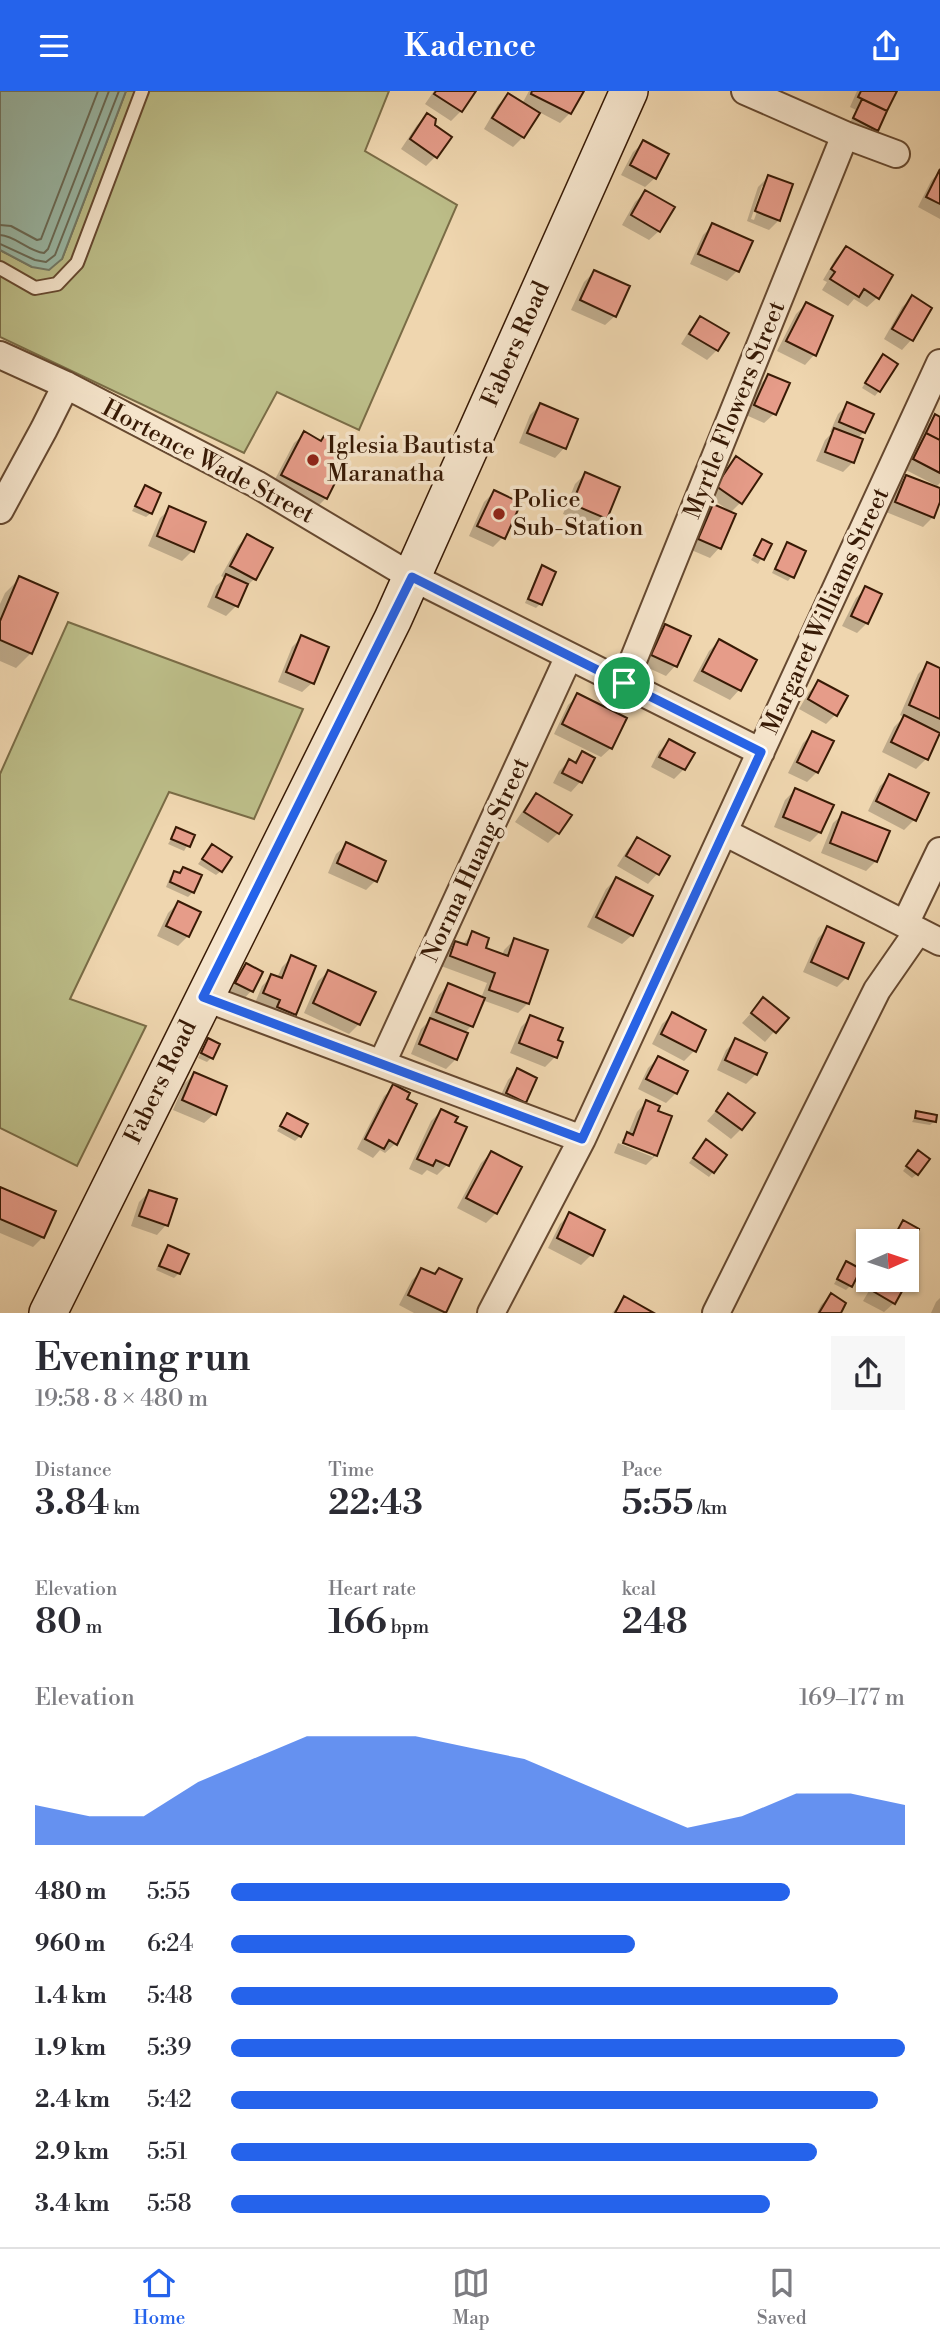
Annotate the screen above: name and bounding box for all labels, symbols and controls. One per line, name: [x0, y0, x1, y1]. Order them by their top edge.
text: Kadence: [404, 26, 536, 66]
icon: menu: [35, 27, 73, 65]
icon: share: [867, 27, 905, 65]
street label: Fabers Road: [475, 277, 557, 411]
street label: Myrtle Flowers Street: [678, 296, 793, 523]
street label: Hortence Wade Street: [97, 393, 320, 531]
place label: Iglesia Bautista Maranatha: [327, 431, 495, 489]
marker: Iglesia Bautista Maranatha: [305, 452, 321, 468]
street label: Margaret Williams Street: [756, 482, 897, 739]
place label: Police Sub-Station: [513, 485, 643, 543]
marker: Police Sub-Station: [491, 506, 507, 522]
pin: [594, 653, 654, 713]
icon: arrive: [605, 664, 643, 702]
street label: Norma Huang Street: [416, 753, 537, 967]
street label: Fabers Road: [118, 1015, 204, 1149]
north arrow: [856, 1229, 919, 1291]
map controls: [856, 1229, 919, 1292]
text: Evening run: [35, 1335, 250, 1382]
button: share: [831, 1336, 905, 1410]
text: 19:58 · 8 × 480 m: [35, 1385, 208, 1413]
text: Distance: [35, 1458, 112, 1482]
text: Time: [328, 1458, 374, 1482]
text: Pace: [622, 1458, 662, 1482]
text: 3.84: [35, 1482, 110, 1525]
text: 22:43: [328, 1482, 423, 1525]
text: 5:55: [622, 1482, 693, 1525]
text: km: [110, 1496, 140, 1520]
text: /km: [693, 1496, 727, 1520]
text: Elevation: [35, 1577, 117, 1601]
text: Heart rate: [328, 1577, 416, 1601]
text: kcal: [622, 1577, 656, 1601]
text: 80: [35, 1601, 82, 1644]
text: 166: [328, 1601, 387, 1644]
text: 248: [622, 1601, 688, 1644]
text: m: [82, 1615, 102, 1639]
text: bpm: [387, 1615, 429, 1639]
text: Elevation: [35, 1684, 135, 1712]
text: 169–177 m: [799, 1684, 905, 1712]
text: 480 m: [35, 1878, 106, 1906]
text: 5:55: [147, 1878, 190, 1906]
text: 960 m: [35, 1930, 105, 1958]
text: 6:24: [147, 1930, 193, 1958]
text: 1.4 km: [35, 1982, 107, 2010]
text: 5:48: [147, 1982, 193, 2010]
text: 1.9 km: [35, 2034, 106, 2062]
text: 5:39: [147, 2034, 192, 2062]
text: 2.4 km: [35, 2086, 110, 2114]
text: 5:42: [147, 2086, 192, 2114]
text: 2.9 km: [35, 2138, 109, 2166]
text: 5:51: [147, 2138, 187, 2166]
text: 3.4 km: [35, 2190, 109, 2218]
text: 5:58: [147, 2190, 192, 2218]
tab: Home: [133, 2264, 185, 2330]
tab: Map: [452, 2264, 490, 2330]
tab: Saved: [757, 2264, 807, 2330]

